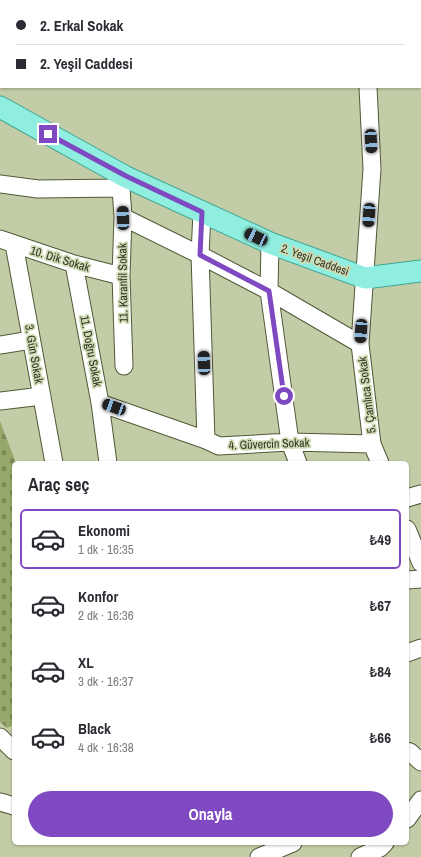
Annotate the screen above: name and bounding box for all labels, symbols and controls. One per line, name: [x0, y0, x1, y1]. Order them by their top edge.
text: 2. Erkal Sokak: [40, 15, 123, 36]
text: 2. Yeşil Caddesi: [40, 53, 133, 74]
route end: [39, 125, 57, 143]
car: [364, 129, 378, 153]
car: [362, 203, 376, 227]
car: [117, 206, 129, 230]
car: [243, 226, 269, 248]
street label: 2. Yeşil Caddesi: [279, 240, 351, 280]
street label: 10. Dik Sokak: [28, 242, 92, 276]
street label: 11. Karanfil Sokak: [114, 243, 132, 323]
street label: 11. Doğru Sokak: [76, 314, 106, 388]
car: [354, 319, 368, 343]
street label: 3. Gün Sokak: [21, 323, 47, 385]
car: [198, 351, 210, 375]
street label: 5. Çamlıca Sokak: [354, 356, 380, 434]
route start: [275, 387, 293, 405]
car: [101, 397, 127, 417]
street label: 4. Güvercin Sokak: [228, 435, 310, 453]
text: Araç seç: [28, 472, 90, 497]
text: Ekonomi: [78, 520, 130, 541]
icon: car: [30, 521, 66, 557]
text: ₺49: [370, 529, 391, 550]
text: 1 dk · 16:35: [78, 541, 134, 558]
text: Konfor: [78, 586, 118, 607]
icon: car: [30, 587, 66, 623]
text: ₺67: [370, 595, 391, 616]
text: 2 dk · 16:36: [78, 607, 134, 624]
text: XL: [78, 652, 94, 673]
icon: car: [30, 653, 66, 689]
text: ₺84: [370, 661, 391, 682]
text: 3 dk · 16:37: [78, 673, 134, 690]
text: Black: [78, 718, 111, 739]
icon: car: [30, 719, 66, 755]
text: ₺66: [370, 727, 391, 748]
text: 4 dk · 16:38: [78, 739, 134, 756]
button: Onayla: [28, 791, 393, 837]

